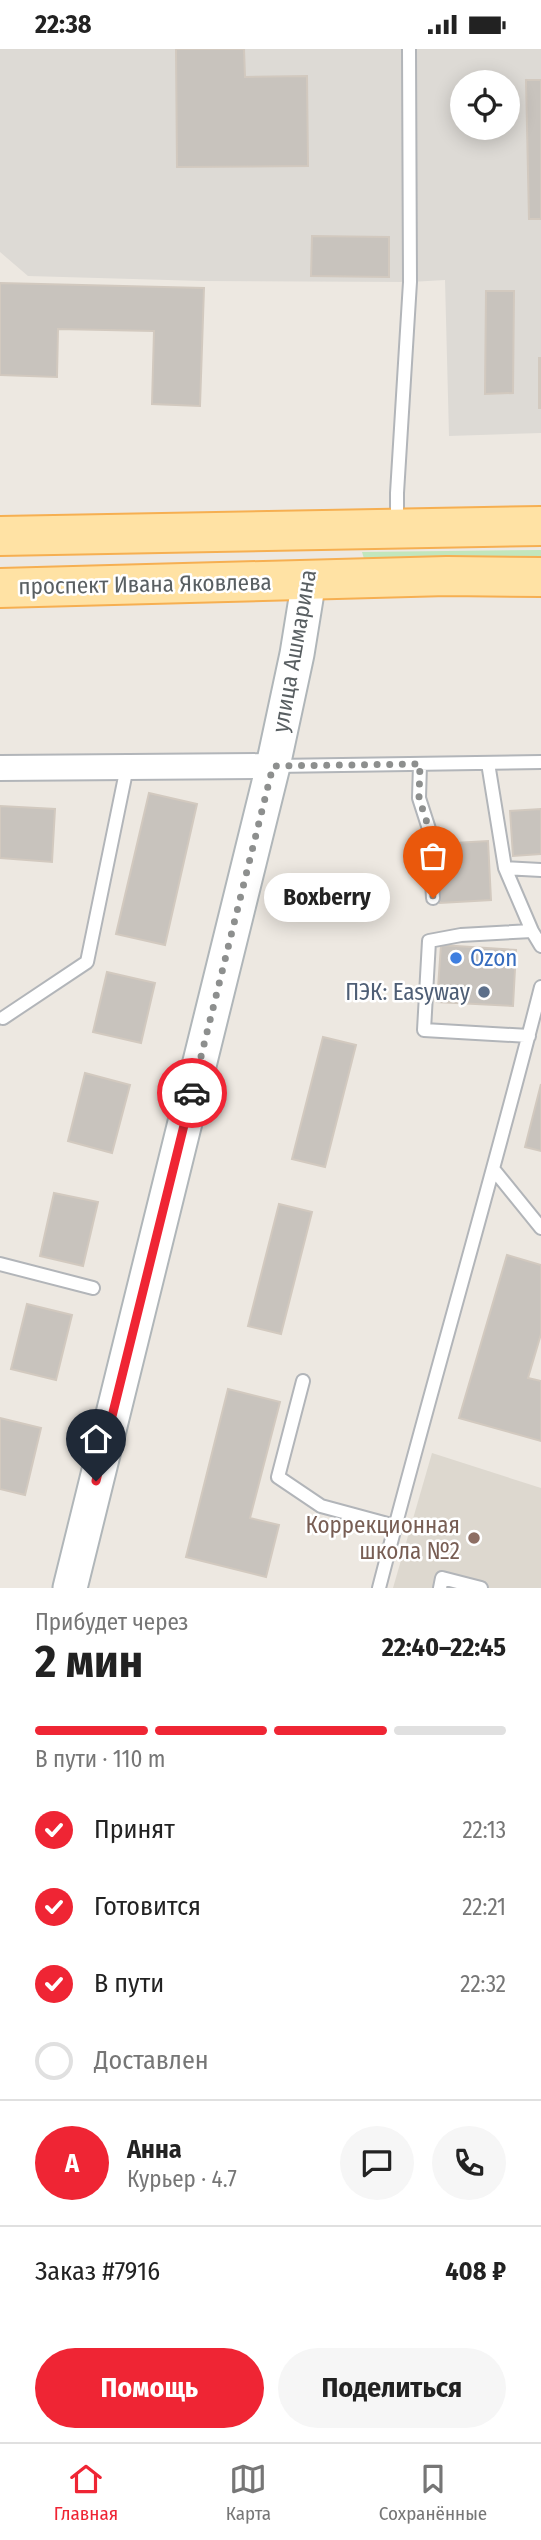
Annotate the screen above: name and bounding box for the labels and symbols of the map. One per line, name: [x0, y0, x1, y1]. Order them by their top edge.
street label: улица Ашмарина: [266, 567, 322, 735]
street label: проспект Ивана Яковлева: [18, 568, 272, 600]
pin: [403, 826, 463, 898]
callout: Boxberry: [265, 873, 391, 923]
place label: Ozon: [470, 944, 517, 972]
marker: Ozon: [448, 950, 464, 966]
place label: ПЭК: Easyway: [345, 978, 471, 1006]
marker: ПЭК: Easyway: [476, 984, 492, 1000]
courier: [157, 1058, 227, 1128]
pin: [66, 1409, 126, 1481]
place label: Коррекционная школа №2: [306, 1511, 460, 1565]
marker: Коррекционная школа №2: [466, 1530, 482, 1546]

